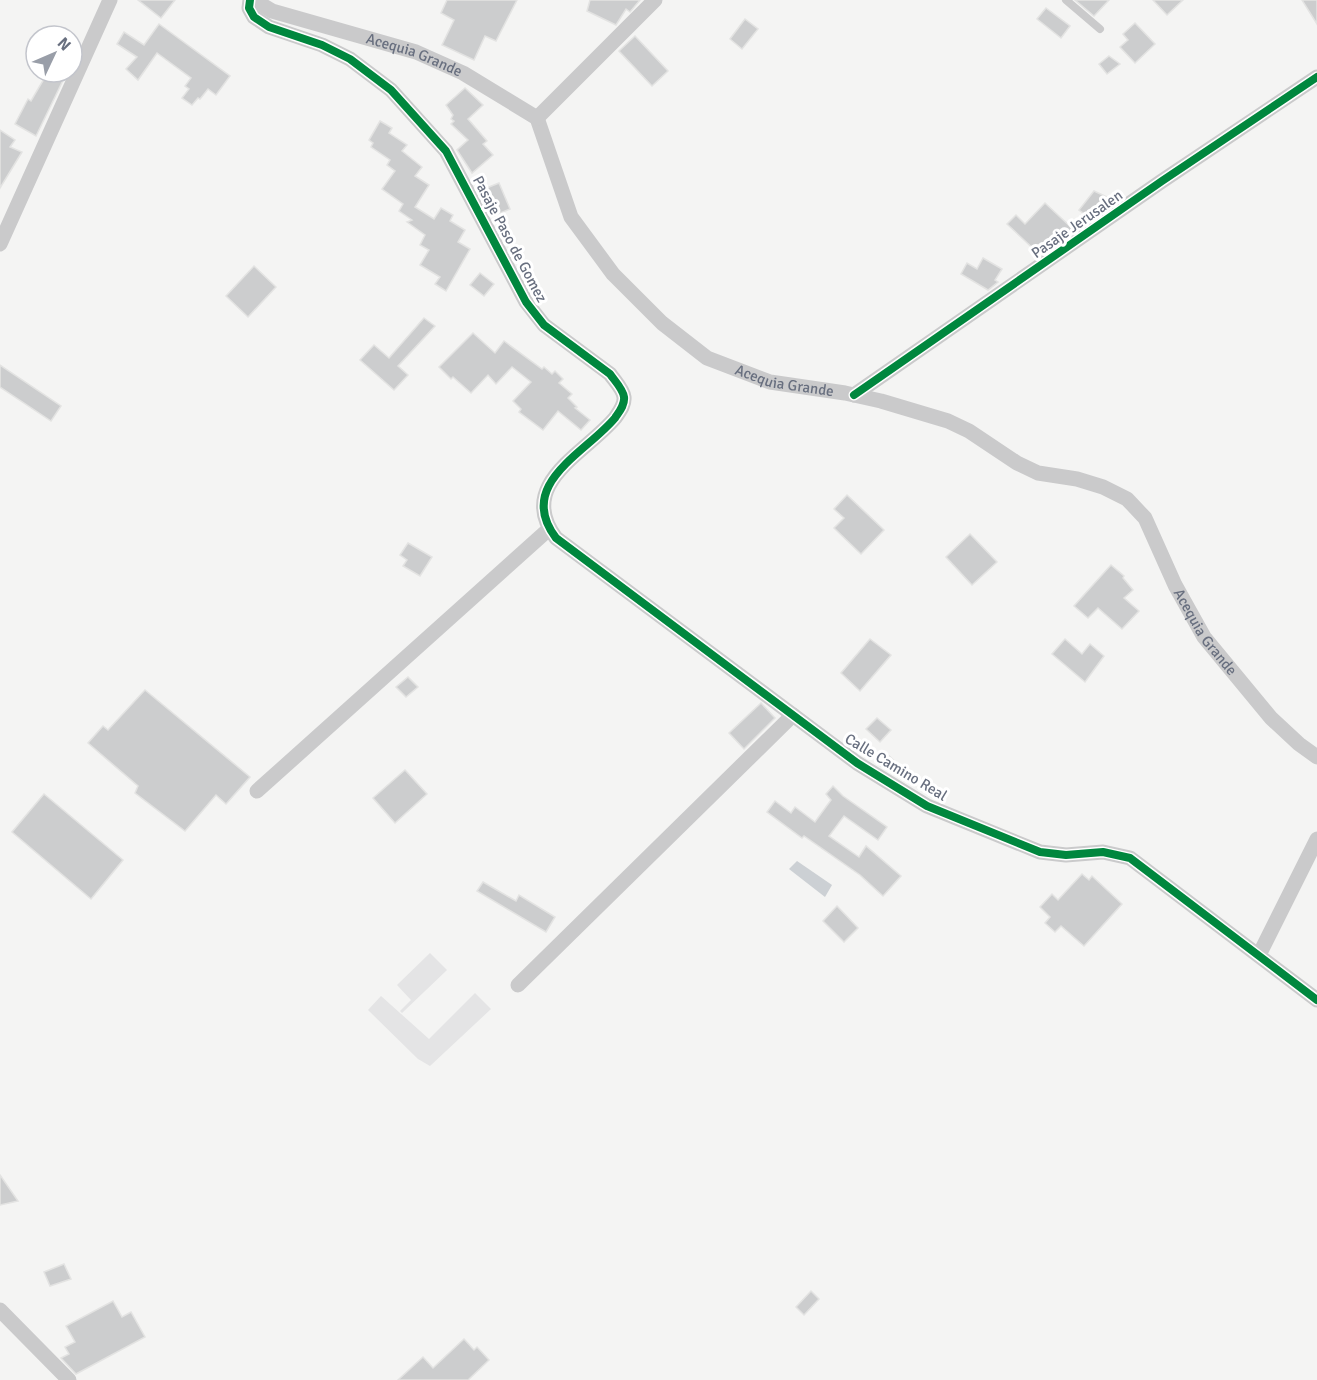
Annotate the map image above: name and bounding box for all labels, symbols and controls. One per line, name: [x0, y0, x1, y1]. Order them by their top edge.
north arrow: [24, 24, 84, 84]
street label: Acequia Grande: [364, 29, 465, 80]
text: N: [53, 33, 75, 55]
street label: Pasaje Paso de Gomez: [469, 173, 551, 306]
street label: Pasaje Jerusalen: [1028, 186, 1126, 262]
street label: Acequia Grande: [733, 361, 835, 400]
street label: Acequia Grande: [1170, 585, 1241, 679]
street label: Calle Camino Real: [842, 729, 950, 805]

